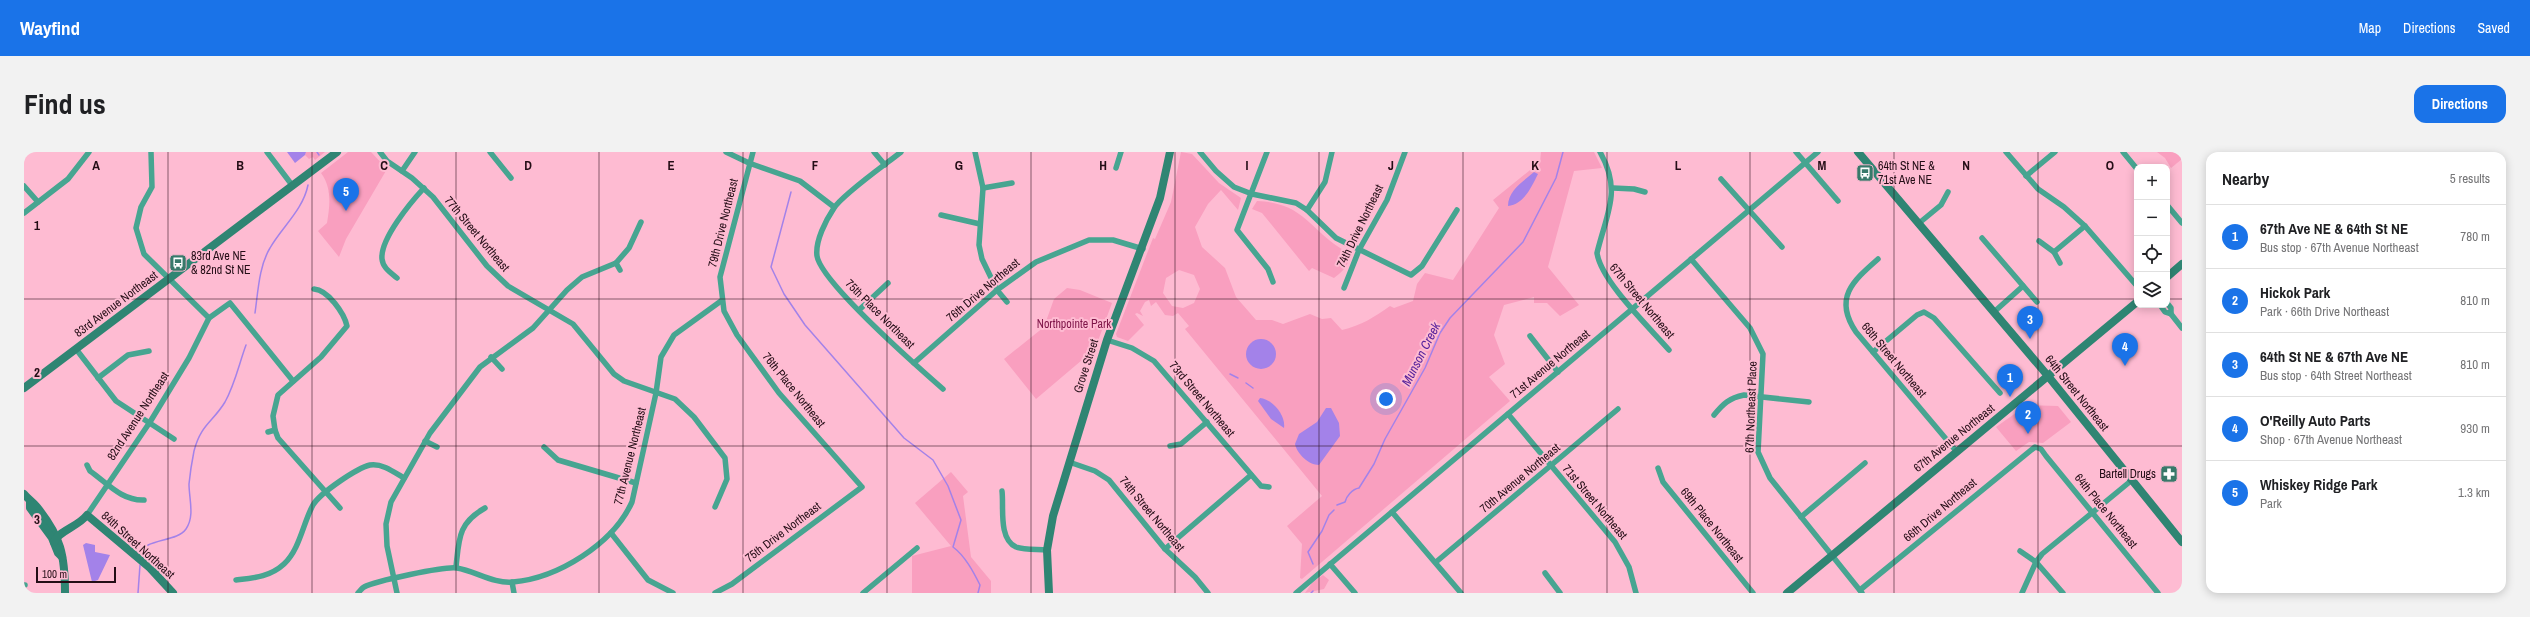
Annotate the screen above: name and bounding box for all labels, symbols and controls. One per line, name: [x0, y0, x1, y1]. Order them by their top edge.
text: Wayfind: [20, 15, 80, 41]
text: Map: [2359, 19, 2381, 37]
text: Directions: [2403, 19, 2455, 37]
text: Saved: [2477, 19, 2510, 37]
text: Find us: [24, 85, 106, 123]
button: Directions: [2414, 85, 2506, 123]
text: A: [92, 157, 100, 174]
text: B: [236, 157, 244, 174]
text: C: [380, 157, 388, 174]
text: D: [524, 157, 532, 174]
text: E: [667, 157, 675, 174]
text: F: [812, 157, 819, 174]
text: G: [955, 157, 963, 174]
text: H: [1099, 157, 1107, 174]
text: I: [1246, 157, 1249, 174]
text: J: [1388, 157, 1394, 174]
text: K: [1531, 157, 1539, 174]
text: L: [1675, 157, 1682, 174]
text: M: [1818, 157, 1827, 174]
text: N: [1962, 157, 1970, 174]
text: O: [2106, 157, 2114, 174]
place label: 64th St NE & 71st Ave NE: [1878, 158, 1935, 188]
bus stop icon: 64th St NE & 71st Ave NE: [1855, 163, 1875, 183]
map controls: [2134, 164, 2170, 308]
button: +: [2134, 164, 2170, 200]
text: Nearby: [2222, 167, 2269, 190]
text: 5 results: [2450, 170, 2490, 187]
street label: 79th Drive Northeast: [704, 177, 742, 269]
pin: 5: [333, 178, 359, 211]
street label: 74th Drive Northeast: [1333, 181, 1387, 270]
street label: 77th Street Northeast: [441, 193, 513, 275]
button: −: [2134, 200, 2170, 236]
text: 1: [34, 217, 40, 234]
text: 67th Ave NE & 64th St NE: [2260, 218, 2408, 239]
text: 1: [2232, 228, 2238, 245]
text: 780 m: [2460, 228, 2490, 245]
button: locate: [2134, 236, 2170, 272]
text: Bus stop · 67th Avenue Northeast: [2260, 239, 2419, 256]
place label: 83rd Ave NE & 82nd St NE: [191, 248, 251, 278]
bus stop icon: 83rd Ave NE & 82nd St NE: [168, 253, 188, 273]
street label: 76th Drive Northeast: [943, 255, 1023, 325]
street label: 67th Street Northeast: [1606, 260, 1678, 342]
street label: 83rd Avenue Northeast: [71, 267, 161, 341]
button: layers: [2134, 272, 2170, 308]
street label: 75th Place Northeast: [842, 276, 918, 352]
text: Hickok Park: [2260, 282, 2330, 303]
text: 2: [2232, 292, 2238, 309]
text: 810 m: [2460, 292, 2490, 309]
text: Park · 66th Drive Northeast: [2260, 303, 2389, 320]
pin: 3: [2017, 306, 2043, 339]
park label: Northpointe Park: [1037, 316, 1111, 332]
water label: Munson Creek: [1398, 319, 1445, 389]
street label: 66th Street Northeast: [1858, 319, 1930, 401]
street label: 71st Avenue Northeast: [1507, 326, 1593, 402]
pin: 4: [2112, 333, 2138, 366]
street label: Grove Street: [1070, 337, 1102, 395]
text: 64th St NE & 67th Ave NE: [2260, 346, 2408, 367]
street label: 76th Place Northeast: [759, 349, 829, 431]
street label: 64th Street Northeast: [2041, 352, 2113, 435]
text: 3: [2232, 356, 2238, 373]
text: 810 m: [2460, 356, 2490, 373]
street label: 73rd Street Northeast: [1166, 358, 1239, 440]
street label: 67th Northeast Place: [1741, 361, 1761, 453]
text: 2: [34, 364, 40, 381]
pin: 1: [1997, 364, 2023, 397]
text: Bus stop · 64th Street Northeast: [2260, 367, 2412, 384]
street label: 82nd Avenue Northeast: [103, 368, 173, 463]
your location: [1376, 389, 1396, 409]
street label: 67th Avenue Northeast: [1910, 400, 1998, 476]
pin: 2: [2015, 401, 2041, 434]
street label: 77th Avenue Northeast: [610, 405, 650, 506]
text: O'Reilly Auto Parts: [2260, 410, 2370, 431]
text: 4: [2232, 420, 2238, 437]
text: 930 m: [2460, 420, 2490, 437]
text: Shop · 67th Avenue Northeast: [2260, 431, 2402, 448]
street label: 70th Avenue Northeast: [1477, 440, 1564, 516]
street label: 71st Street Northeast: [1559, 461, 1631, 543]
pharmacy icon: Bartell Drugs: [2159, 464, 2179, 484]
place label: Bartell Drugs: [2099, 466, 2156, 482]
street label: 64th Place Northeast: [2071, 470, 2141, 552]
street label: 74th Street Northeast: [1116, 473, 1188, 555]
text: Whiskey Ridge Park: [2260, 474, 2378, 495]
street label: 66th Drive Northeast: [1900, 475, 1980, 545]
street label: 69th Place Northeast: [1677, 484, 1747, 566]
text: 5: [2232, 484, 2238, 501]
text: 1.3 km: [2458, 484, 2490, 501]
text: Park: [2260, 495, 2282, 512]
street label: 75th Drive Northeast: [742, 498, 824, 566]
street label: 84th Street Northeast: [98, 508, 178, 582]
text: 3: [34, 511, 40, 528]
scale bar: [36, 565, 116, 584]
text: 100 m: [42, 567, 67, 581]

